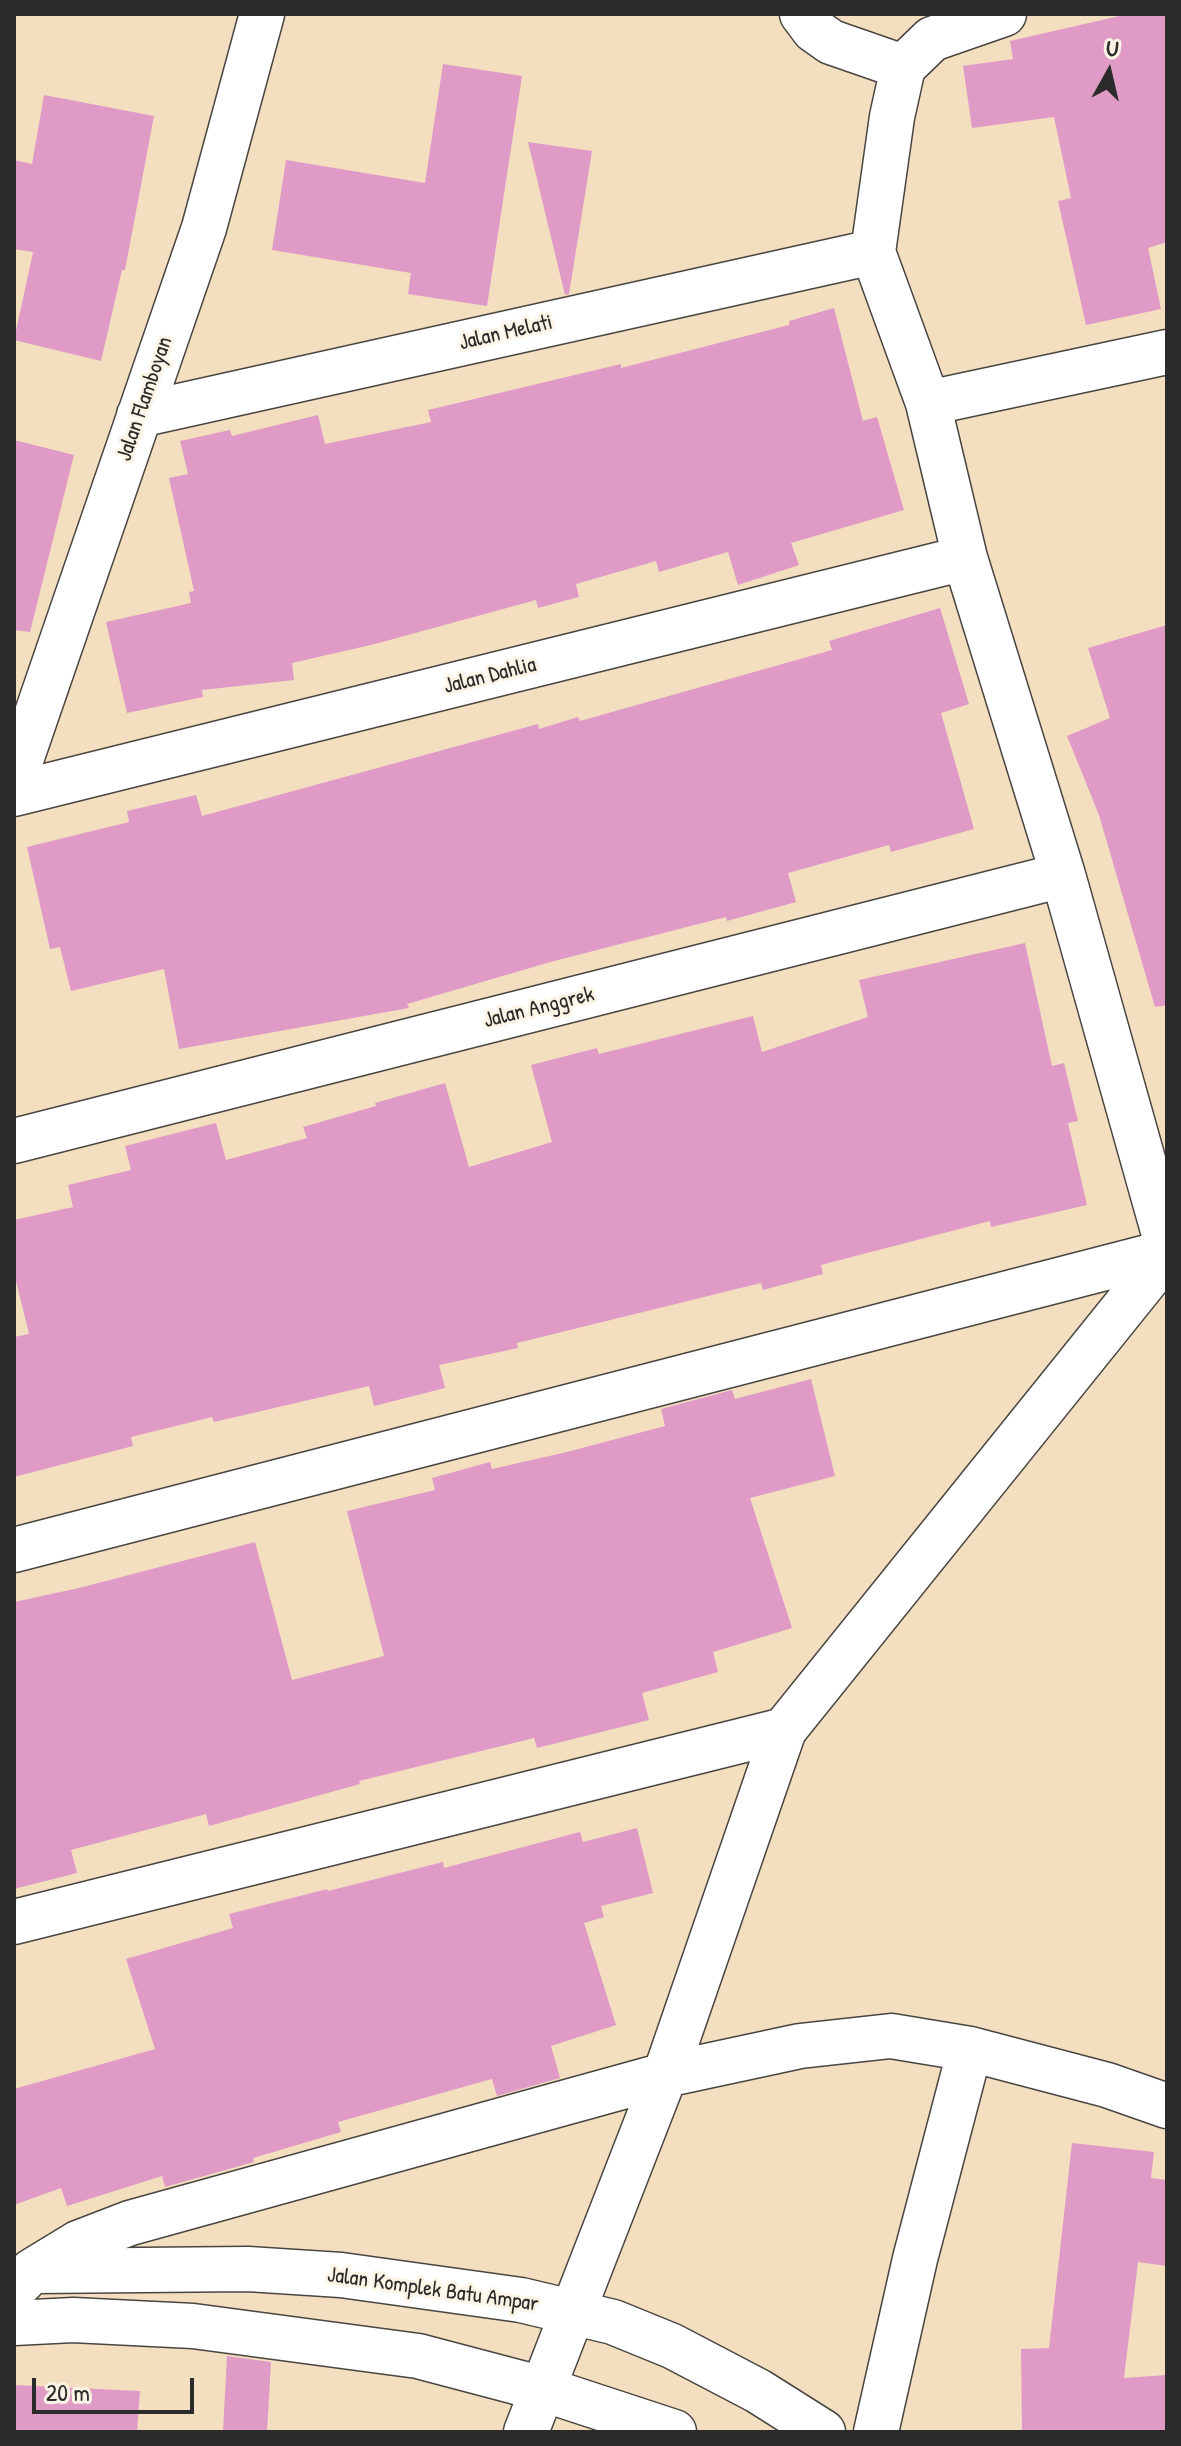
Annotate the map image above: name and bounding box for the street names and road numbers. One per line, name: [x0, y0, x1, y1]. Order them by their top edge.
street label: Jalan Melati: [457, 309, 555, 357]
street label: Jalan Flamboyan: [111, 333, 179, 465]
street label: Jalan Dahlia: [441, 652, 539, 700]
street label: Jalan Anggrek: [481, 982, 597, 1034]
street label: Jalan Komplek Batu Ampar: [326, 2262, 540, 2318]

